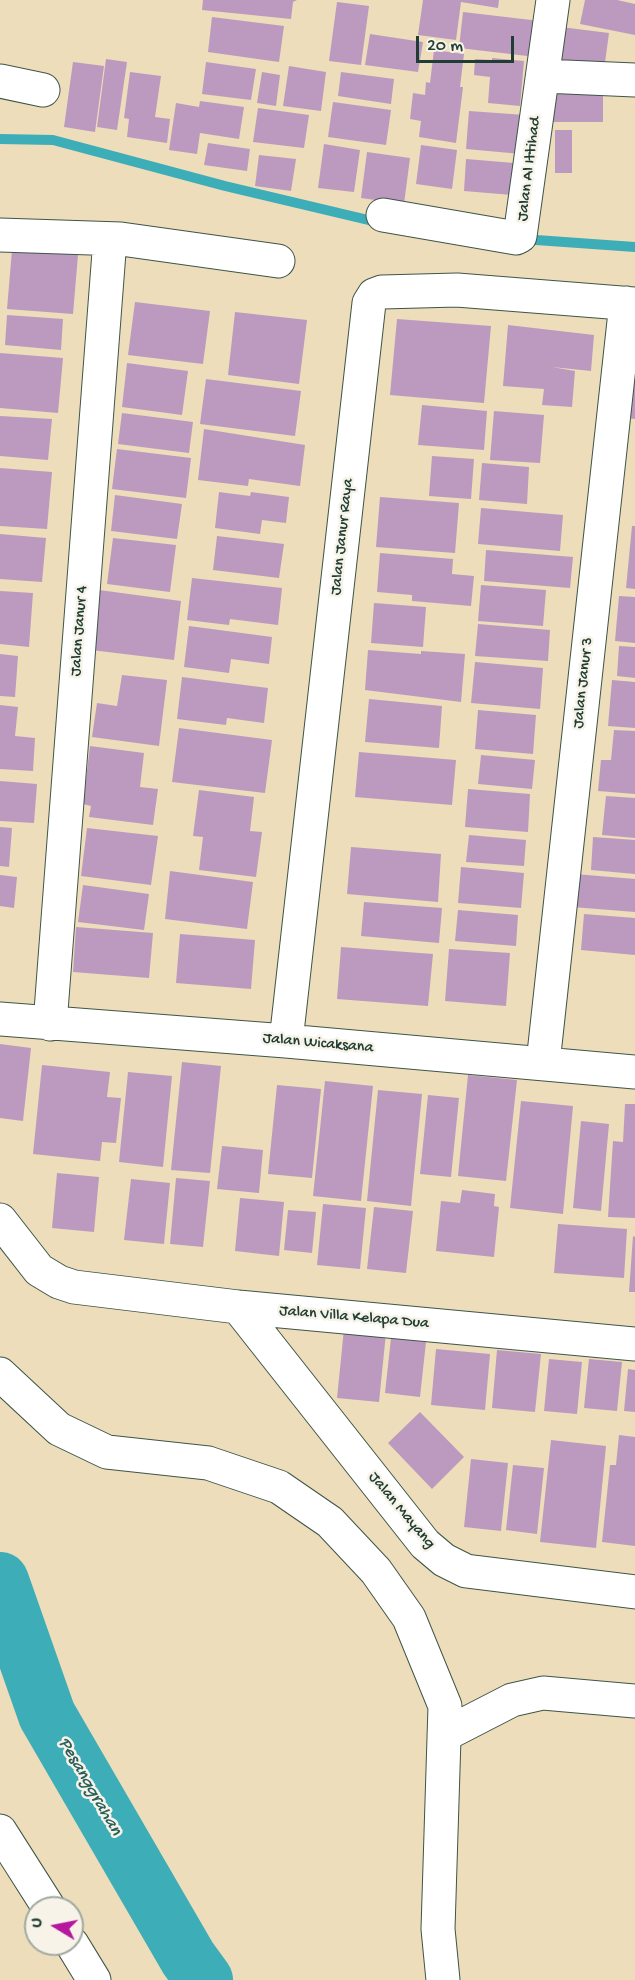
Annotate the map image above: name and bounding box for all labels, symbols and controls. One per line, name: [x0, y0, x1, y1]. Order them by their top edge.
scale bar: [419, 24, 516, 62]
text: 20 m: [427, 36, 463, 57]
street label: Jalan Al Ittihad: [514, 116, 546, 222]
street label: Jalan Janur Raya: [327, 478, 359, 596]
street label: Jalan Janur 4: [67, 585, 93, 677]
street label: Jalan Janur 3: [570, 637, 598, 729]
street label: Jalan Wicaksana: [262, 1030, 374, 1058]
street label: Jalan Villa Kelapa Dua: [278, 1302, 430, 1334]
street label: Jalan Mayang: [363, 1469, 439, 1553]
water label: Pesanggrahan: [52, 1734, 126, 1840]
north arrow: [24, 1896, 84, 1956]
text: U: [28, 1917, 48, 1929]

